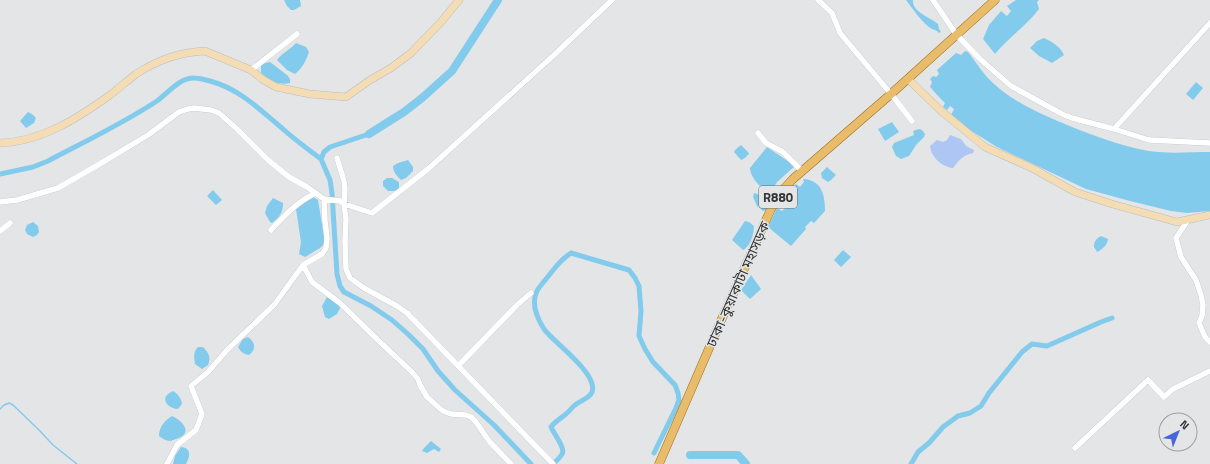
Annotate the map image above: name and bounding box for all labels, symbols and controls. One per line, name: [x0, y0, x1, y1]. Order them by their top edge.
road number: R880: [759, 186, 797, 208]
street label: ঢাকা-কুয়াকাটা মহাসড়ক: [700, 217, 775, 351]
north arrow: [1158, 412, 1198, 452]
text: N: [1177, 416, 1193, 433]

